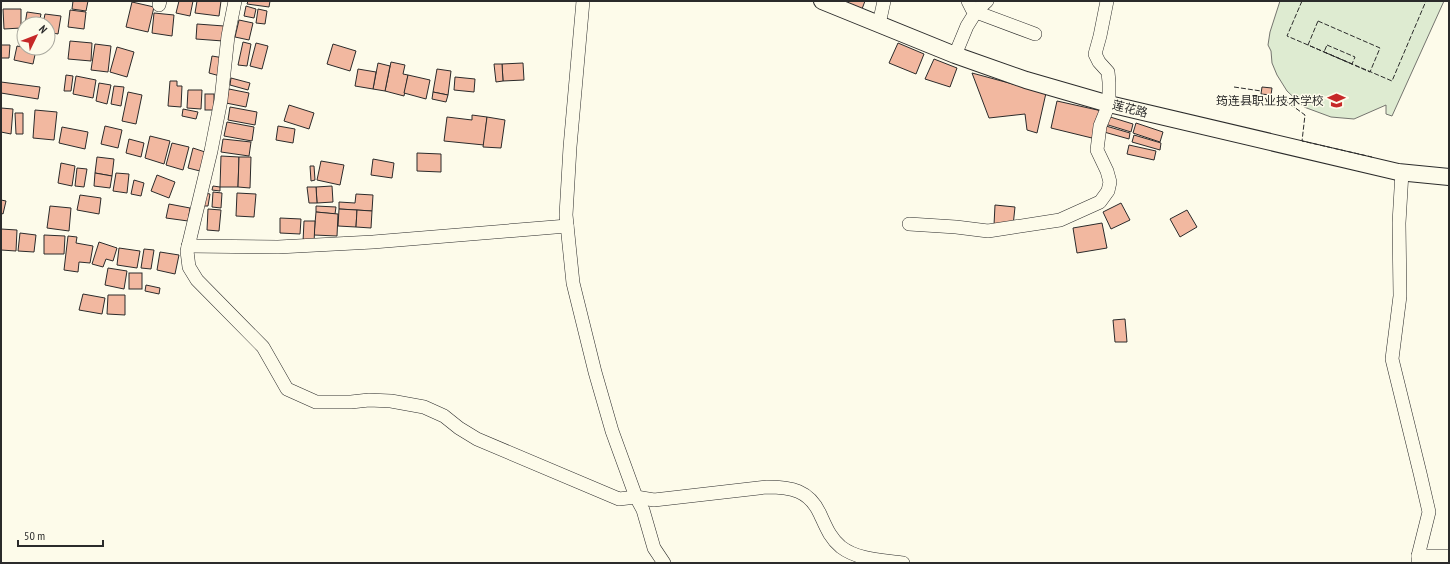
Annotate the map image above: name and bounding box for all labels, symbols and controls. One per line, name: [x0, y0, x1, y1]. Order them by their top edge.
north arrow: [16, 16, 56, 56]
text: N: [36, 22, 50, 36]
school or university icon: 筠连县职业技术学校: [1327, 91, 1347, 111]
place label: 筠连县职业技术学校: [1216, 93, 1324, 108]
street label: 莲花路: [1111, 97, 1149, 120]
scale bar: [18, 522, 103, 548]
text: 50 m: [24, 528, 45, 543]

